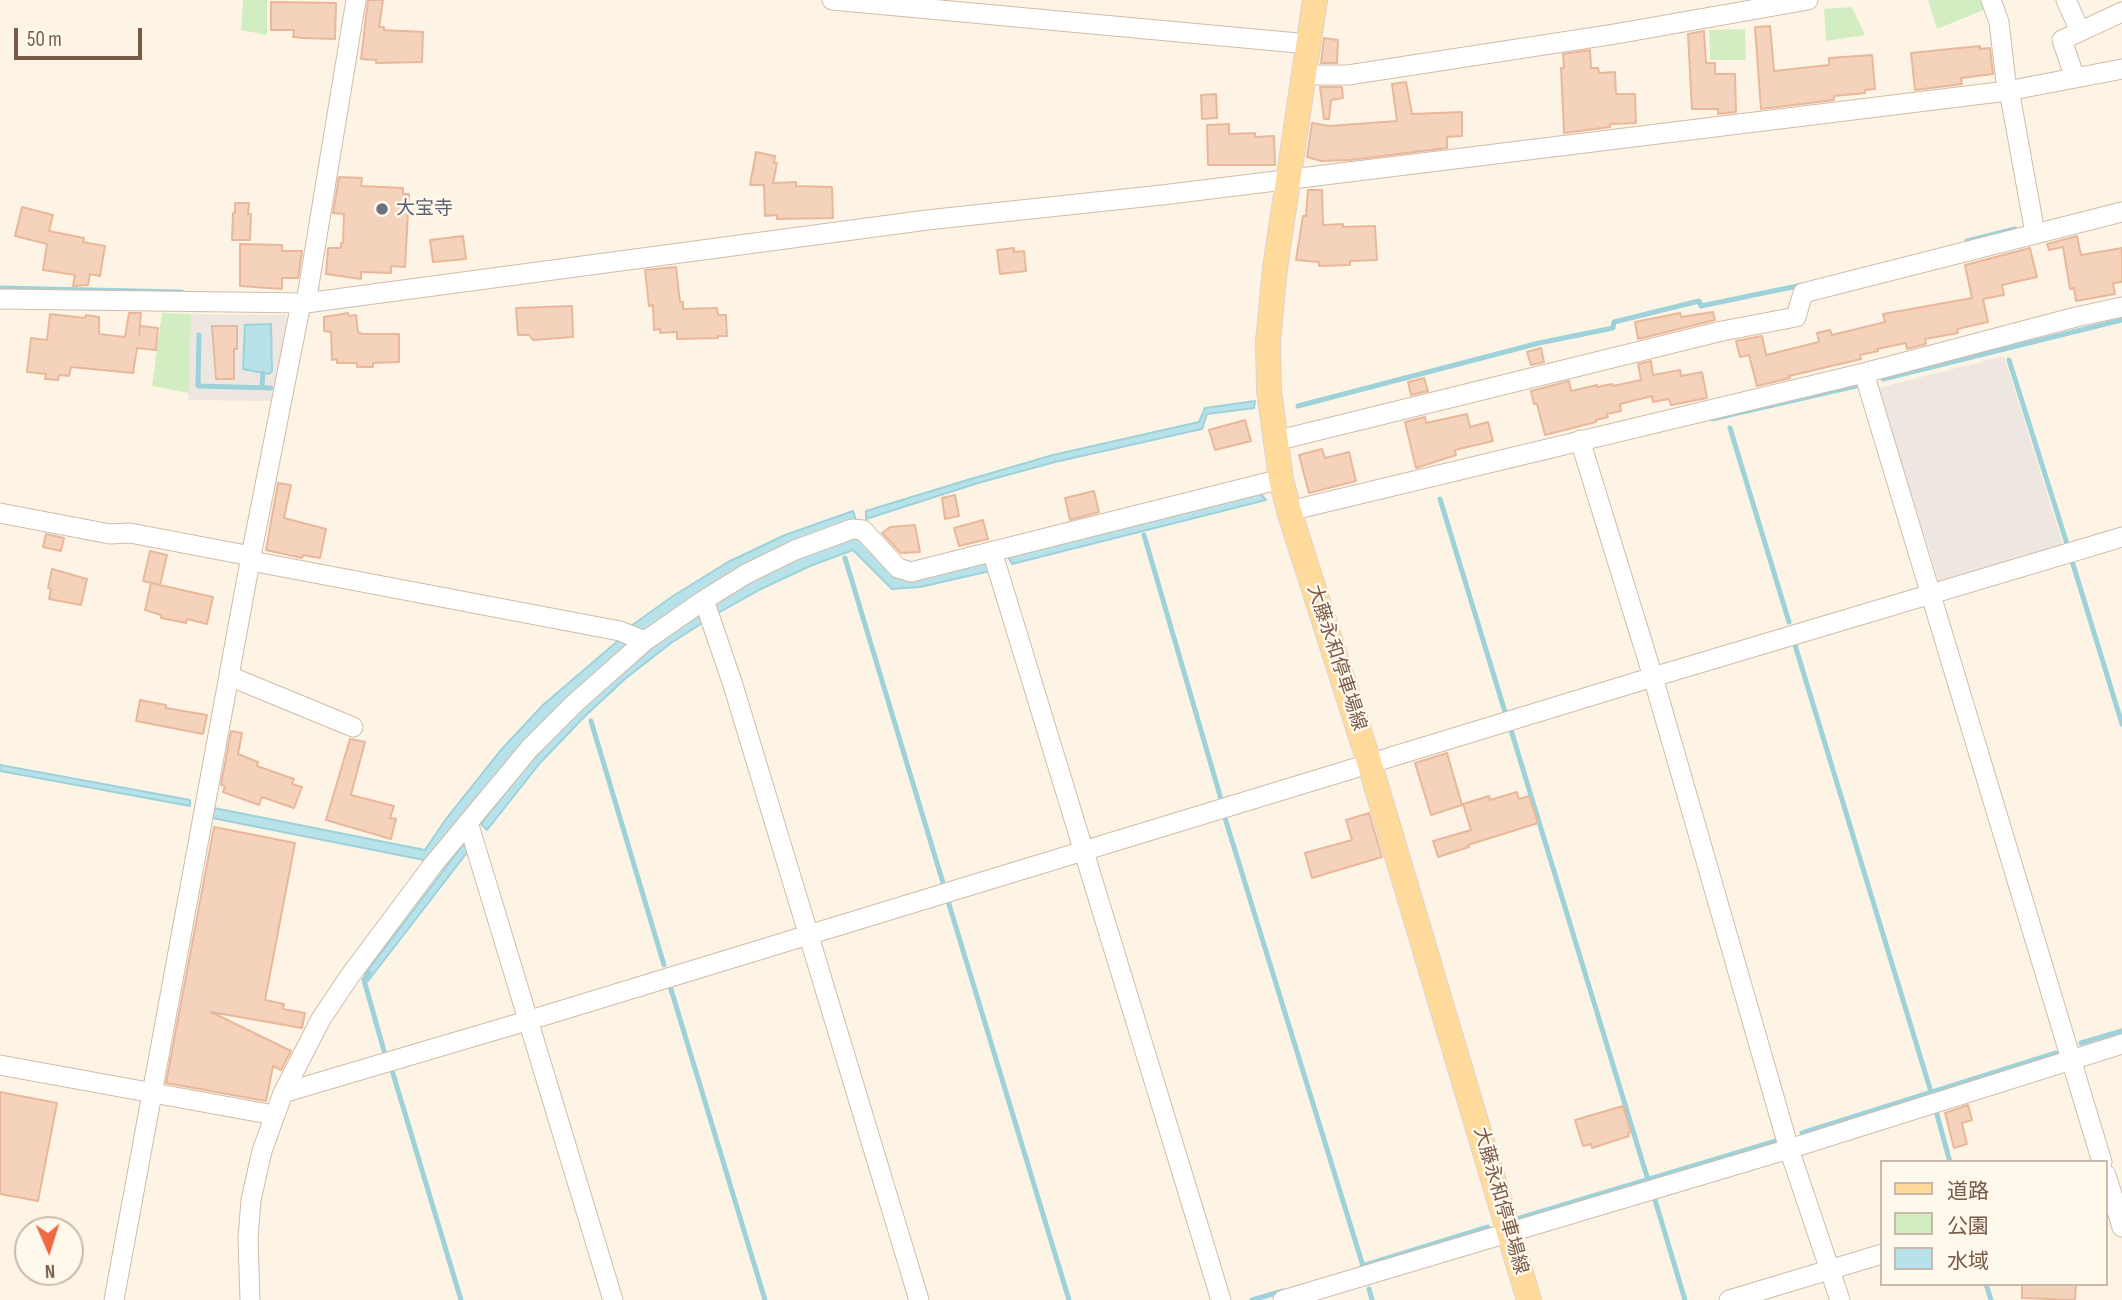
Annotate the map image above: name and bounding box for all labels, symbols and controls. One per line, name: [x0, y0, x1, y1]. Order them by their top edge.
scale bar: [18, 14, 145, 58]
text: 50 m: [27, 27, 62, 52]
place label: 大宝寺: [396, 198, 453, 220]
marker: 大宝寺: [374, 201, 390, 217]
street label: 大藤永和停車場線: [1302, 582, 1370, 734]
street label: 大藤永和停車場線: [1468, 1125, 1532, 1277]
legend: [1881, 1160, 2108, 1286]
text: 道路: [1947, 1179, 1989, 1204]
text: 公園: [1947, 1214, 1989, 1239]
north arrow: [14, 1216, 84, 1286]
text: 水域: [1947, 1249, 1989, 1274]
text: N: [44, 1259, 56, 1282]

